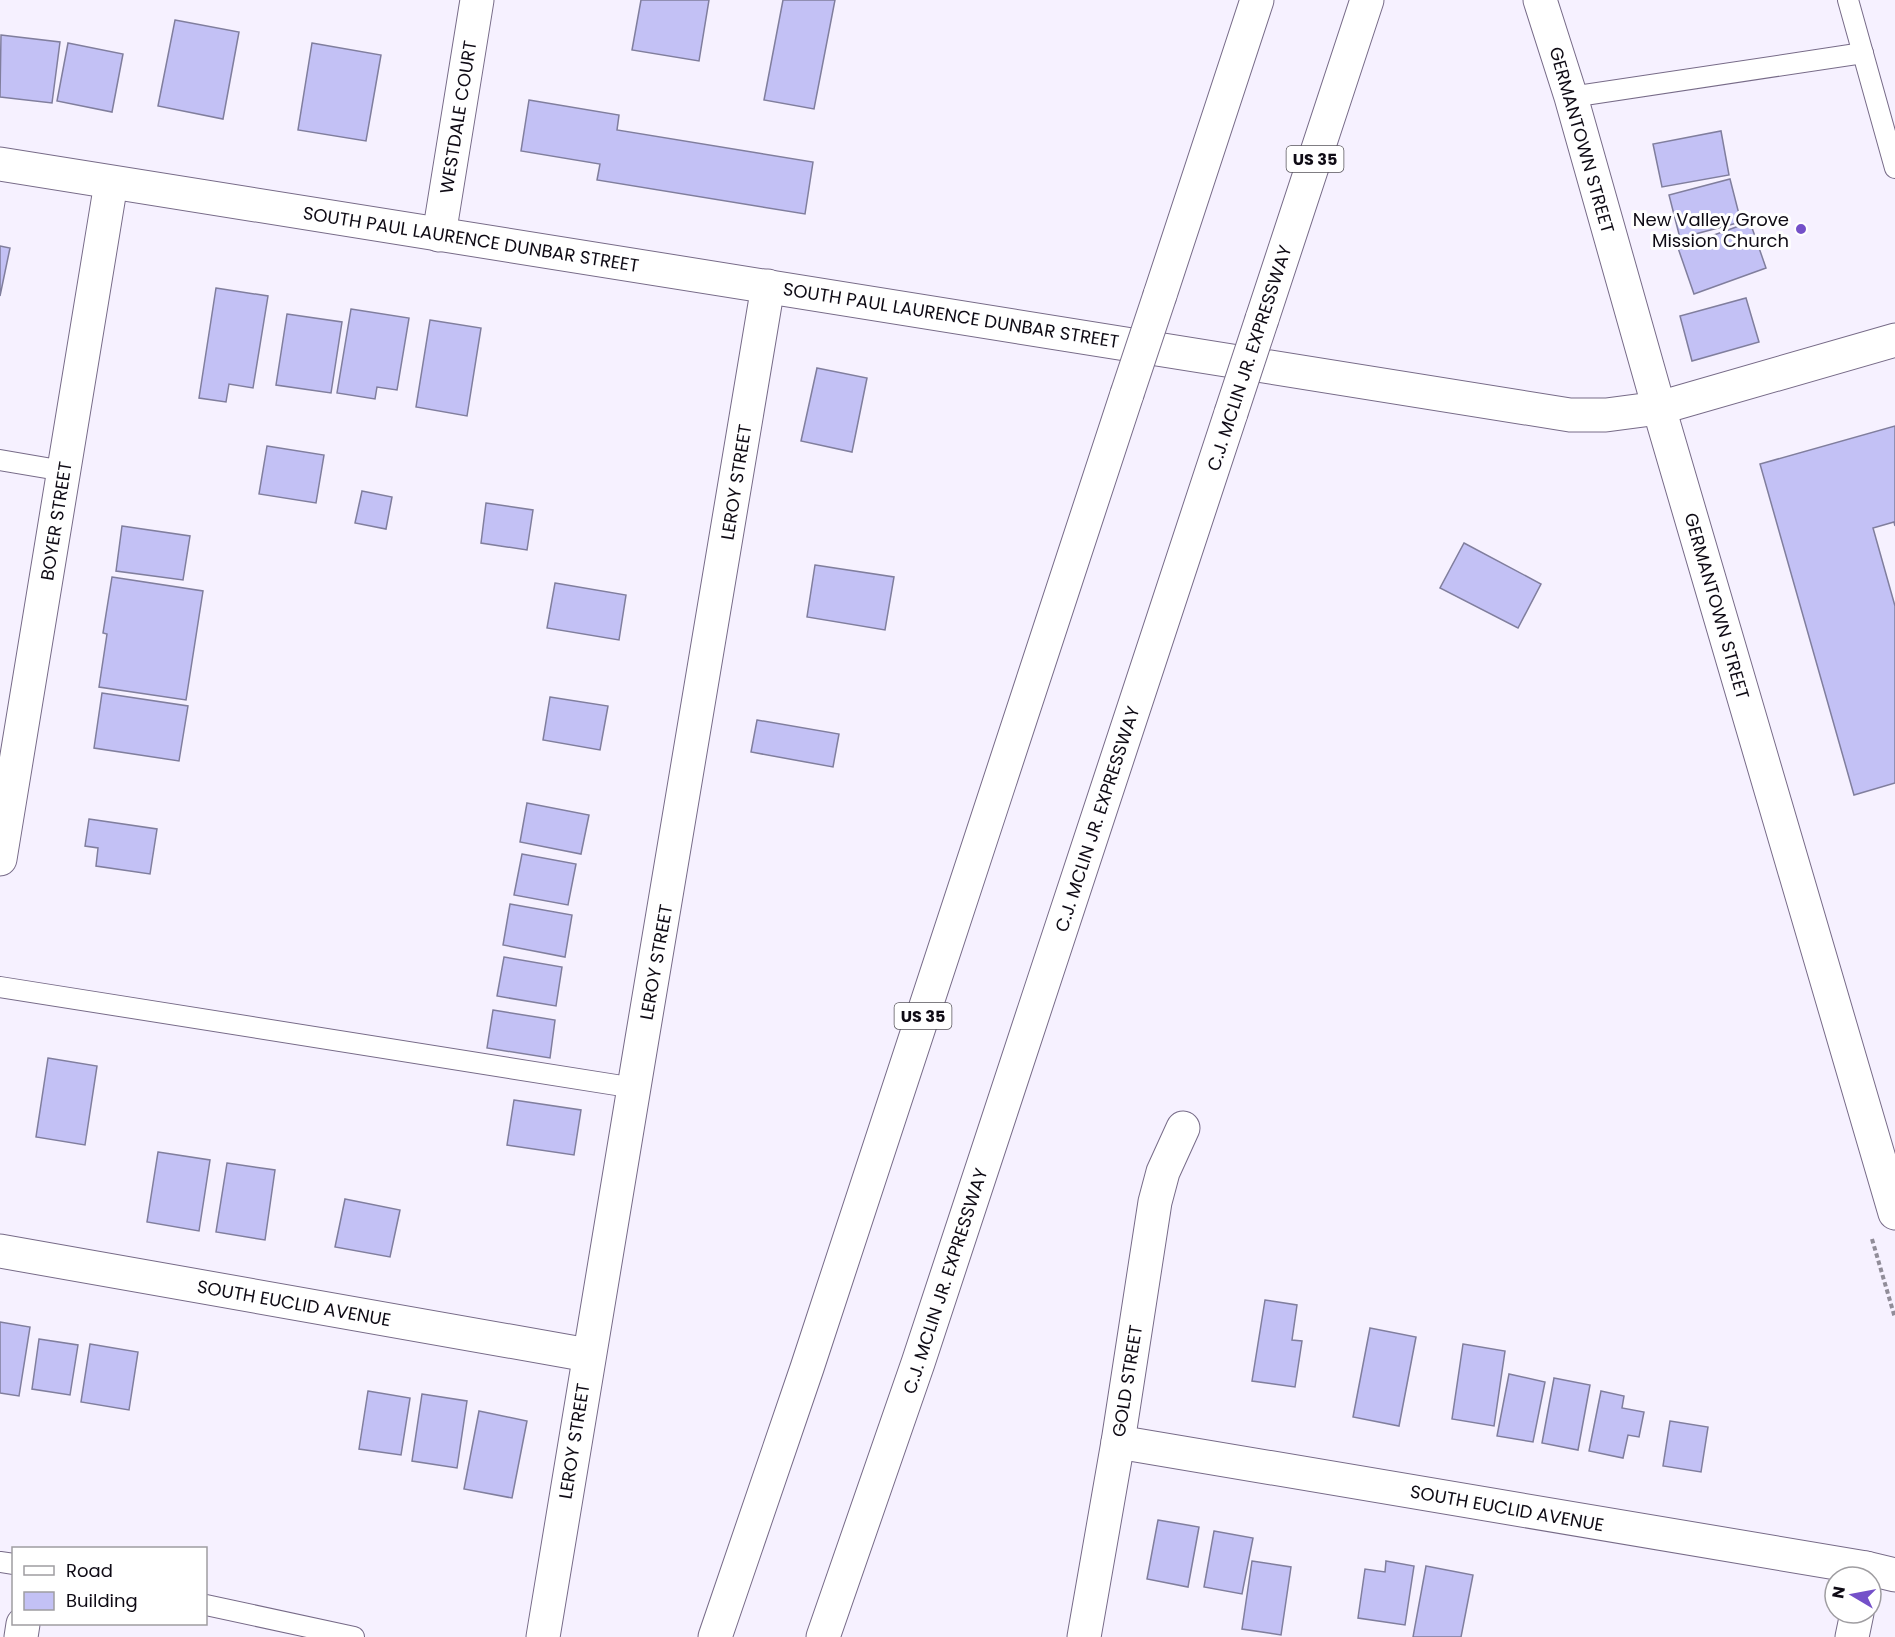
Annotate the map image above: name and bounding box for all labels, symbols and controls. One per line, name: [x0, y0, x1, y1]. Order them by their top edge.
street label: WESTDALE COURT: [434, 38, 482, 195]
street label: GERMANTOWN STREET: [1543, 44, 1621, 236]
road number: US 35: [1286, 146, 1344, 172]
street label: SOUTH PAUL LAURENCE DUNBAR STREET: [301, 200, 641, 278]
place label: New Valley Grove Mission Church: [1633, 207, 1789, 253]
marker: New Valley Grove Mission Church: [1794, 222, 1808, 236]
street label: C.J. MCLIN JR. EXPRESSWAY: [1201, 241, 1298, 474]
street label: SOUTH PAUL LAURENCE DUNBAR STREET: [781, 276, 1121, 354]
street label: LEROY STREET: [715, 422, 758, 542]
street label: BOYER STREET: [34, 459, 78, 582]
street label: GERMANTOWN STREET: [1678, 510, 1756, 702]
street label: C.J. MCLIN JR. EXPRESSWAY: [1049, 702, 1146, 935]
street label: LEROY STREET: [634, 902, 679, 1022]
road number: US 35: [894, 1003, 952, 1029]
street label: C.J. MCLIN JR. EXPRESSWAY: [897, 1164, 994, 1397]
street label: SOUTH EUCLID AVENUE: [195, 1274, 393, 1332]
street label: GOLD STREET: [1106, 1323, 1148, 1439]
street label: LEROY STREET: [553, 1381, 596, 1501]
street label: SOUTH EUCLID AVENUE: [1408, 1479, 1606, 1537]
legend: [12, 1547, 207, 1625]
text: Road: [66, 1558, 113, 1583]
north arrow: [1823, 1565, 1883, 1625]
text: N: [1826, 1585, 1851, 1600]
text: Building: [66, 1588, 138, 1613]

